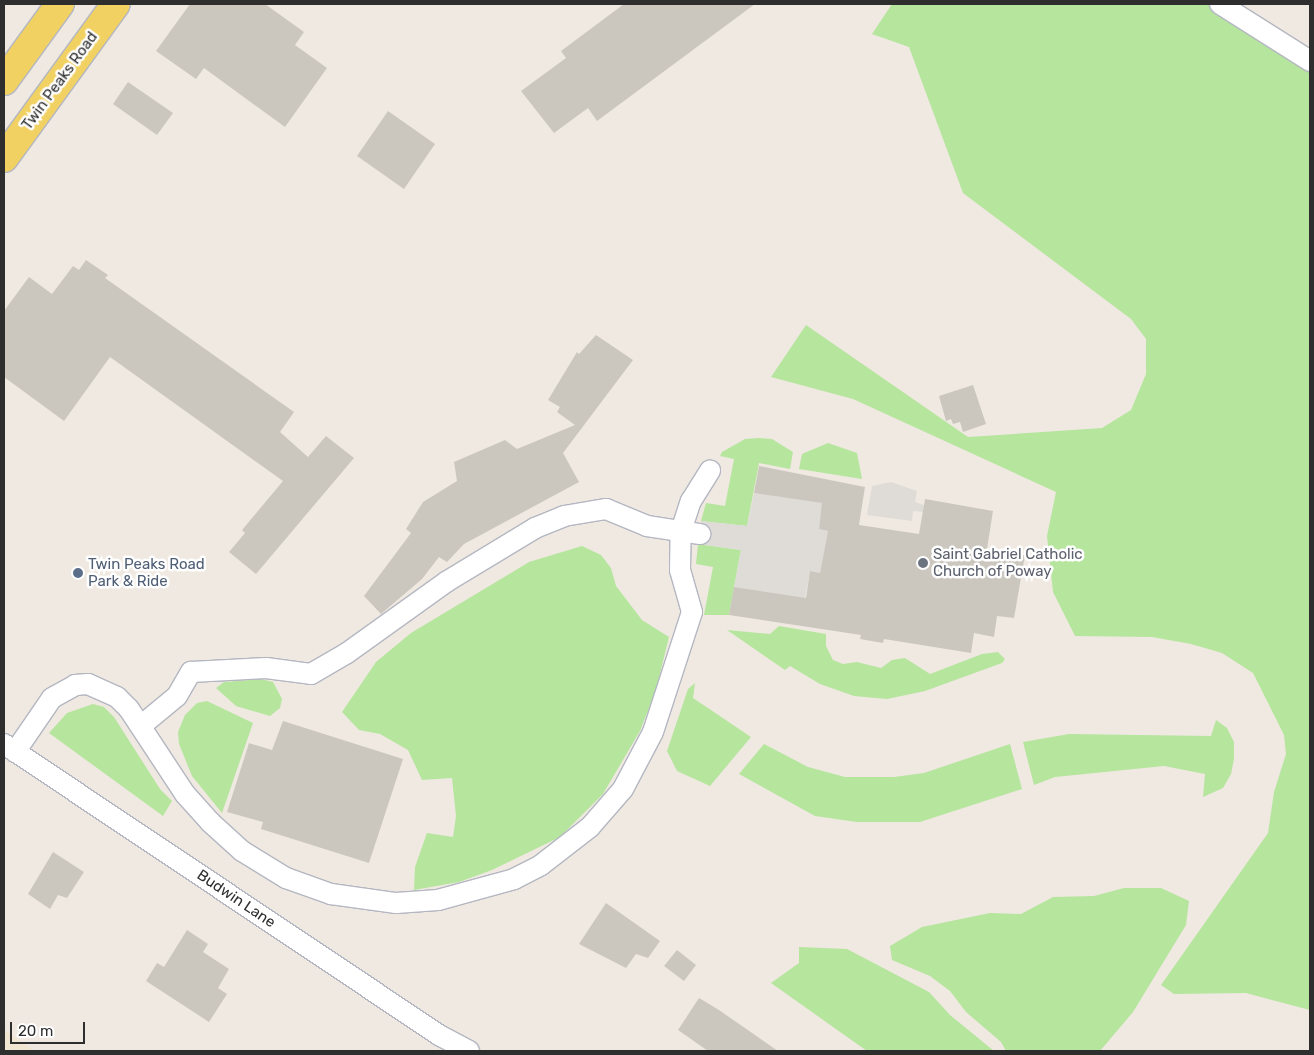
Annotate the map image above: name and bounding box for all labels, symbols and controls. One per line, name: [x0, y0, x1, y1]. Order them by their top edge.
street label: Twin Peaks Road: [18, 29, 102, 133]
place label: Saint Gabriel Catholic Church of Poway: [933, 545, 1083, 580]
place label: Twin Peaks Road Park & Ride: [88, 555, 205, 590]
marker: Saint Gabriel Catholic Church of Poway: [917, 557, 929, 569]
marker: Twin Peaks Road Park & Ride: [72, 567, 84, 579]
street label: Budwin Lane: [193, 866, 279, 932]
scale bar: [12, 1012, 88, 1044]
text: 20 m: [18, 1022, 53, 1040]

